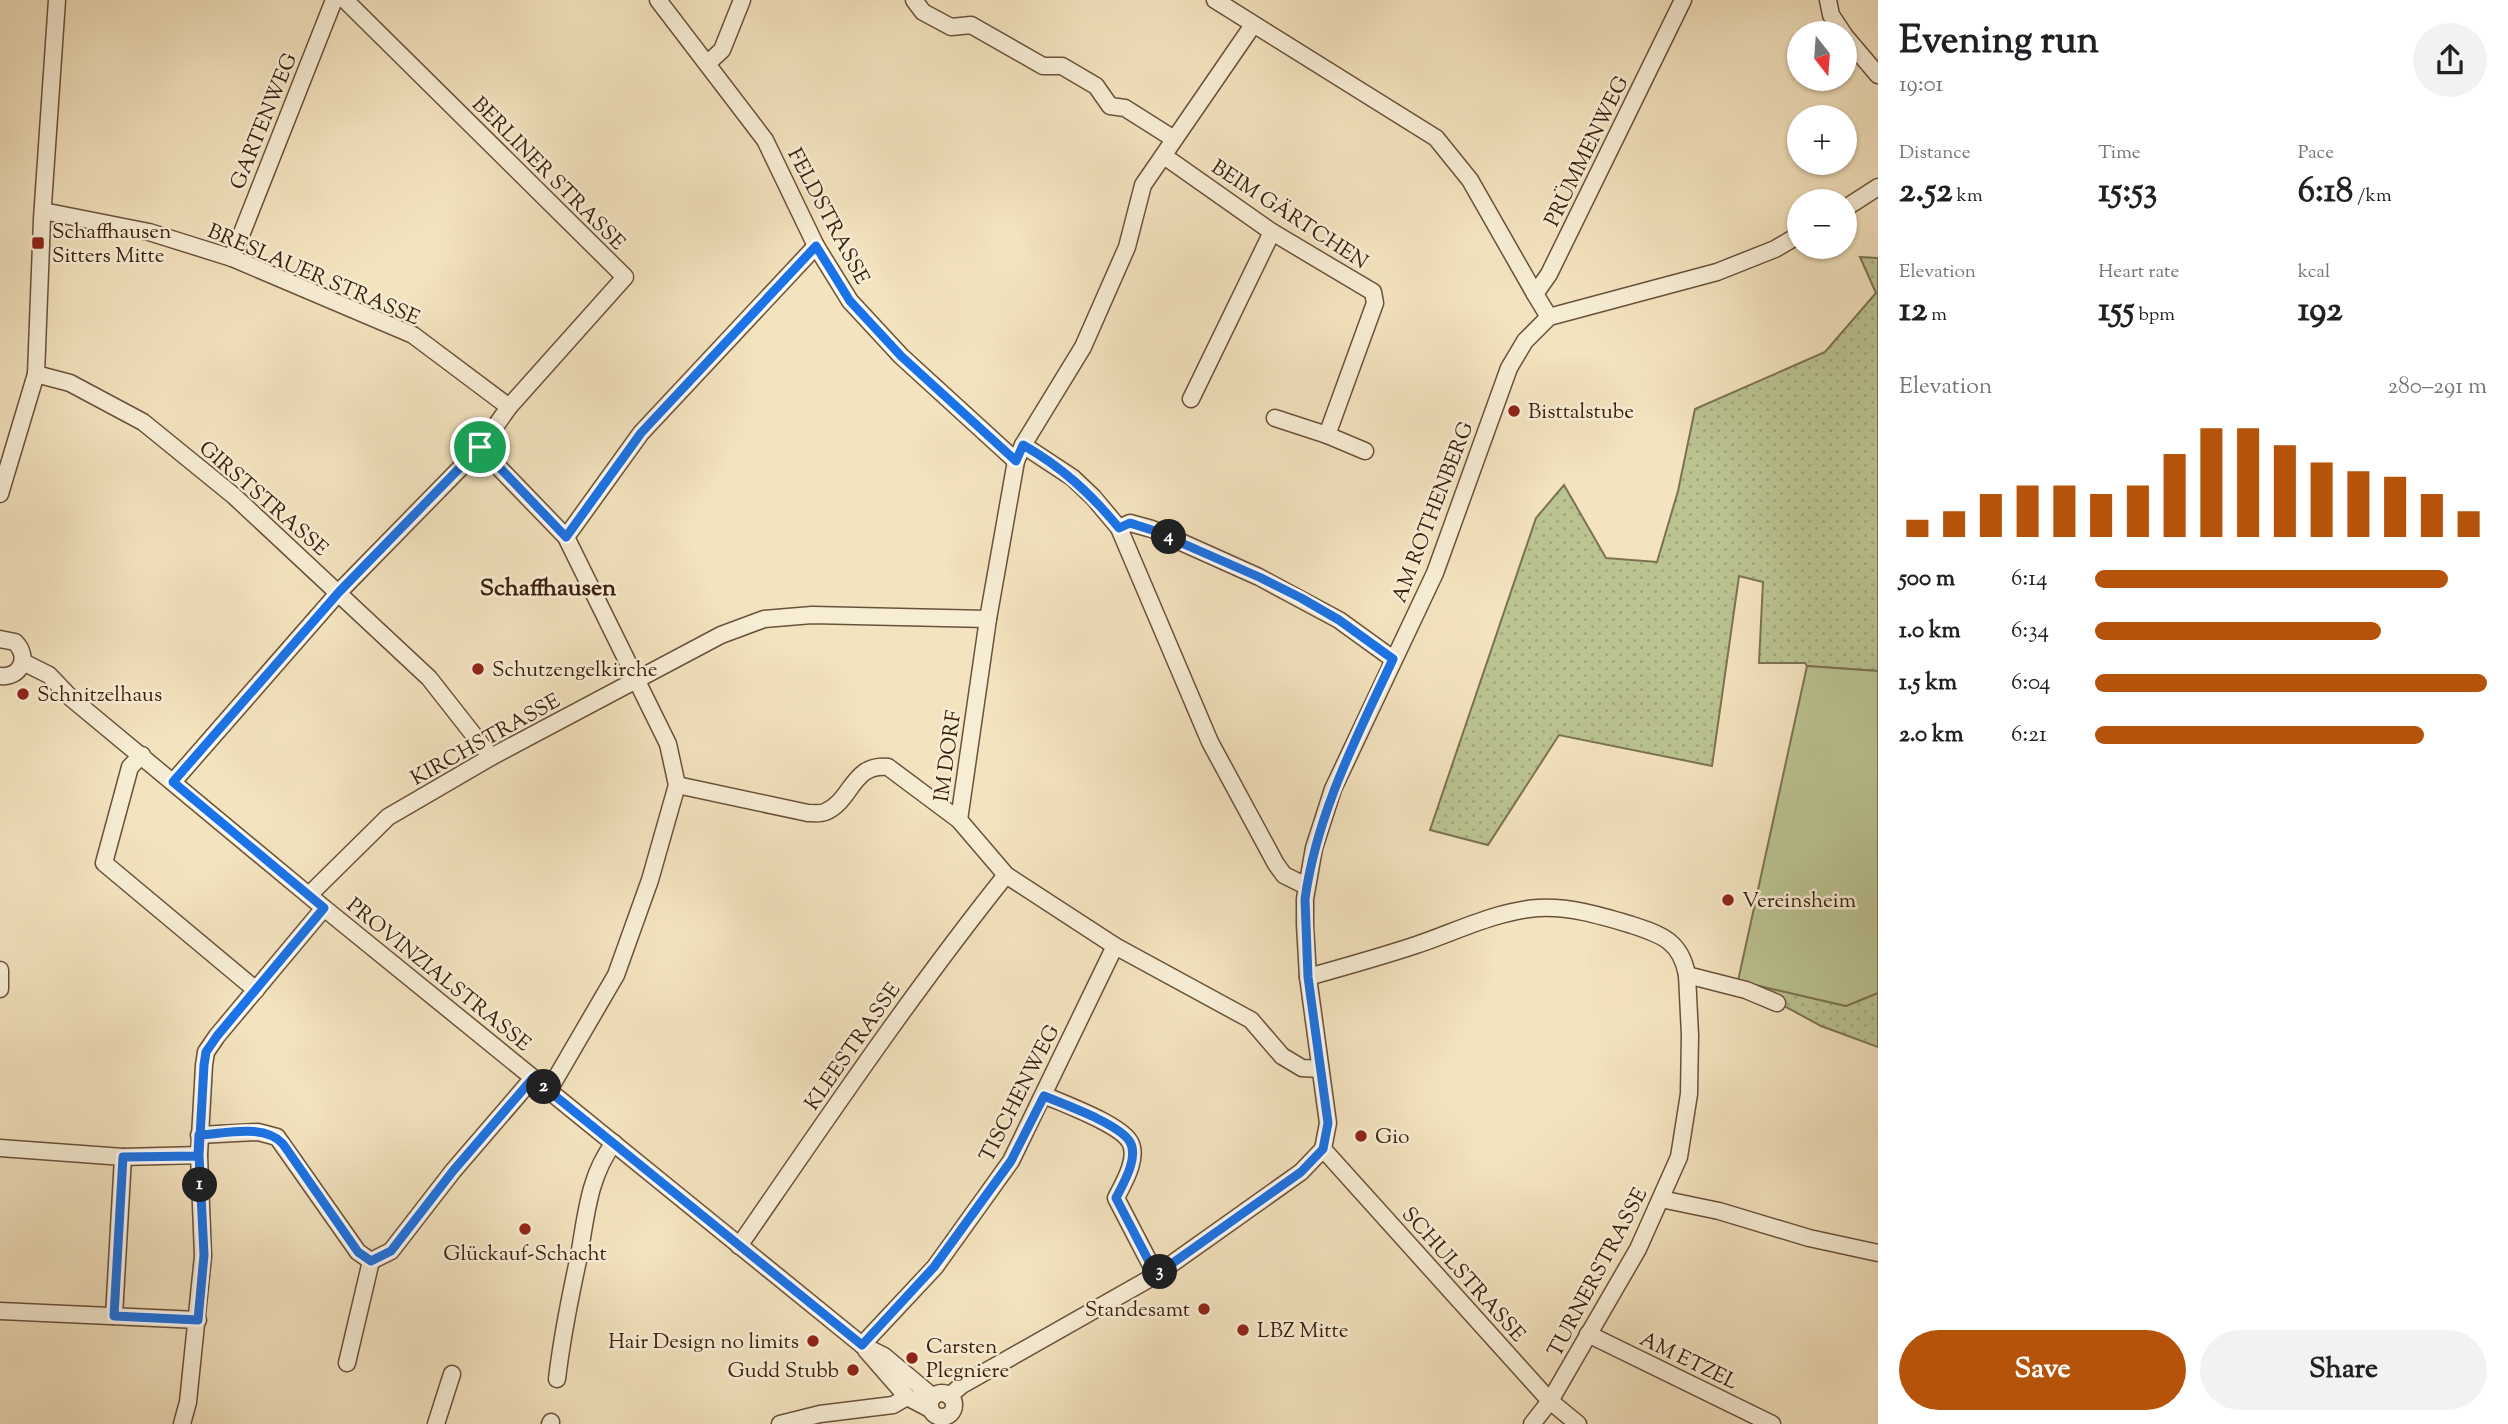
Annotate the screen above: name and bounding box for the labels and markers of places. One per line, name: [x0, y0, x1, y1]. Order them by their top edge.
place label: Schaffhausen Sitters Mitte: [52, 218, 172, 272]
marker: Schaffhausen Sitters Mitte: [30, 235, 46, 251]
place label: Bisttalstube: [1528, 398, 1634, 428]
marker: Bisttalstube: [1506, 403, 1522, 419]
pin: [450, 417, 510, 477]
pin: 4: [1152, 520, 1186, 554]
place label: Schutzengelkirche: [492, 656, 658, 686]
marker: Schutzengelkirche: [470, 661, 486, 677]
place label: Schnitzelhaus: [37, 681, 162, 711]
marker: Schnitzelhaus: [15, 686, 31, 702]
place label: Vereinsheim: [1742, 887, 1856, 917]
marker: Vereinsheim: [1720, 892, 1736, 908]
pin: 2: [526, 1070, 562, 1104]
place label: Gio: [1375, 1123, 1410, 1153]
marker: Gio: [1353, 1128, 1369, 1144]
pin: 1: [182, 1168, 218, 1202]
marker: Glückauf-Schacht: [517, 1221, 533, 1237]
place label: Glückauf-Schacht: [443, 1240, 607, 1270]
pin: 3: [1142, 1254, 1178, 1290]
place label: Standesamt: [1085, 1296, 1190, 1326]
marker: Standesamt: [1196, 1301, 1212, 1317]
place label: LBZ Mitte: [1257, 1317, 1349, 1347]
marker: LBZ Mitte: [1235, 1322, 1251, 1338]
place label: Hair Design no limits: [608, 1328, 799, 1358]
marker: Hair Design no limits: [805, 1333, 821, 1349]
place label: Carsten Plegniere: [926, 1333, 1009, 1387]
marker: Carsten Plegniere: [904, 1350, 920, 1366]
place label: Gudd Stubb: [727, 1357, 839, 1387]
marker: Gudd Stubb: [845, 1362, 861, 1378]

